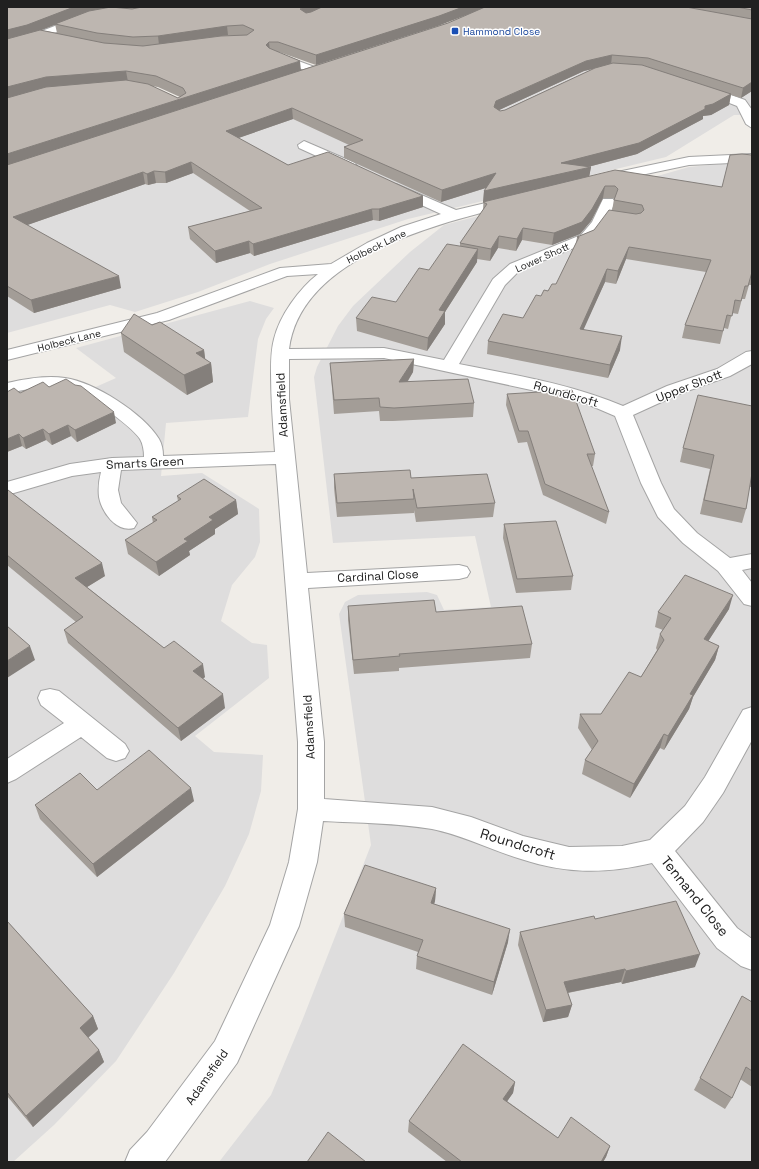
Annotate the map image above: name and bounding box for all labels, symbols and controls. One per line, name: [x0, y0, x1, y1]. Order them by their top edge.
place label: Hammond Close: [463, 25, 540, 38]
marker: Hammond Close: [450, 26, 460, 36]
street label: Holbeck Lane: [344, 226, 408, 266]
street label: Lower Shott: [513, 240, 571, 275]
street label: Holbeck Lane: [36, 326, 102, 355]
street label: Upper Shott: [654, 366, 724, 406]
street label: Adamsfield: [272, 372, 292, 438]
street label: Roundcroft: [532, 377, 600, 411]
street label: Smarts Green: [106, 453, 184, 473]
street label: Cardinal Close: [337, 566, 419, 586]
street label: Adamsfield: [299, 694, 319, 760]
street label: Roundcroft: [478, 824, 558, 864]
street label: Tennand Close: [657, 852, 733, 940]
street label: Adamsfield: [182, 1046, 232, 1108]

